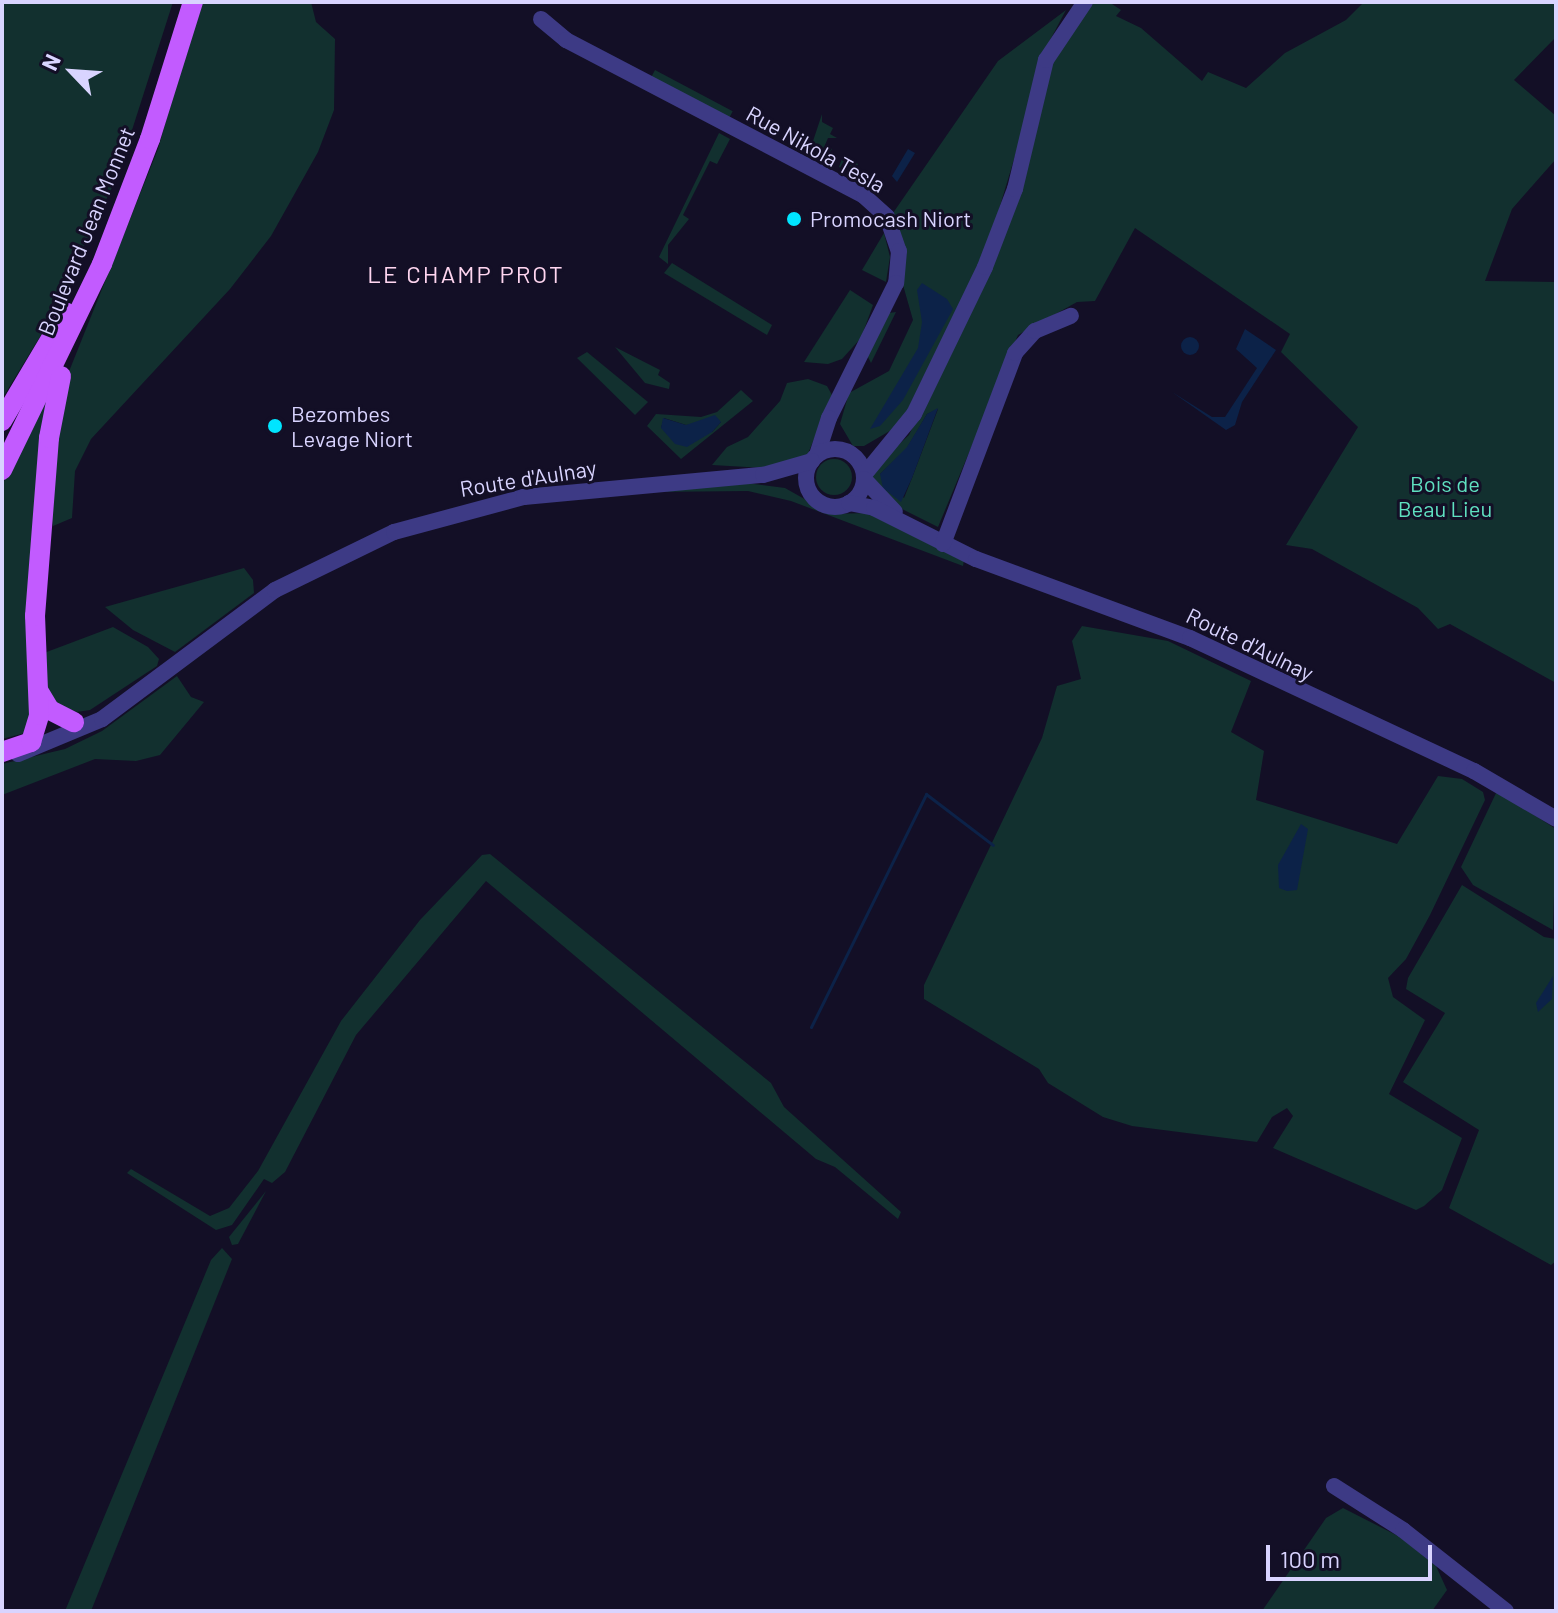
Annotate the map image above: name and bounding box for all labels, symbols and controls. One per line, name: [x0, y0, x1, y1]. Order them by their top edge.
north arrow: [32, 32, 112, 112]
text: N: [35, 50, 65, 74]
street label: Rue Nikola Tesla: [742, 100, 890, 198]
street label: Boulevard Jean Monnet: [32, 123, 140, 339]
place label: Promocash Niort: [810, 206, 971, 232]
marker: Promocash Niort: [785, 210, 803, 228]
district label: LE CHAMP PROT: [367, 260, 565, 288]
place label: Bezombes Levage Niort: [291, 400, 413, 452]
marker: Bezombes Levage Niort: [266, 417, 284, 435]
street label: Route d'Aulnay: [458, 454, 598, 502]
park label: Bois de Beau Lieu: [1398, 470, 1492, 522]
street label: Route d'Aulnay: [1182, 602, 1318, 686]
scale bar: [1270, 1529, 1436, 1579]
text: 100 m: [1280, 1544, 1340, 1573]

